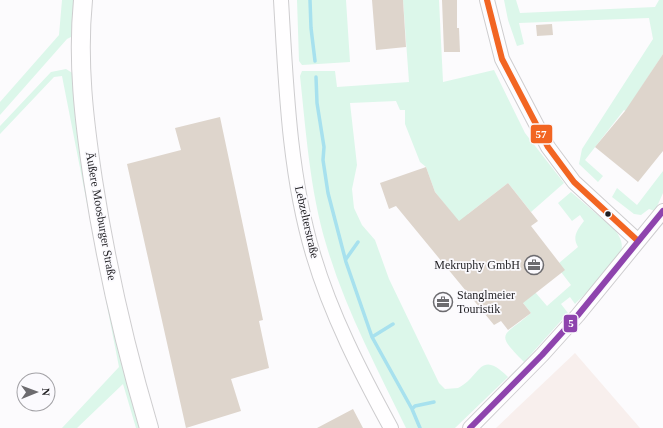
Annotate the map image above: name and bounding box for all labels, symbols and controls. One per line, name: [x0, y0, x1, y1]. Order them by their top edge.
line badge: 57: [530, 124, 553, 144]
text: 57: [536, 128, 547, 140]
street label: Äußere Moosburger Straße: [83, 151, 119, 281]
street label: Lebzelterstraße: [292, 184, 322, 260]
unlabelled marker: [603, 209, 613, 219]
office icon: Mekruphy GmbH: [523, 254, 545, 276]
place label: Mekruphy GmbH: [434, 258, 520, 272]
place label: Stanglmeier Touristik: [457, 288, 515, 316]
office icon: Stanglmeier Touristik: [432, 291, 454, 313]
line badge: 5: [563, 314, 578, 333]
text: 5: [568, 317, 574, 329]
north arrow: [16, 372, 56, 412]
text: N: [40, 388, 52, 396]

